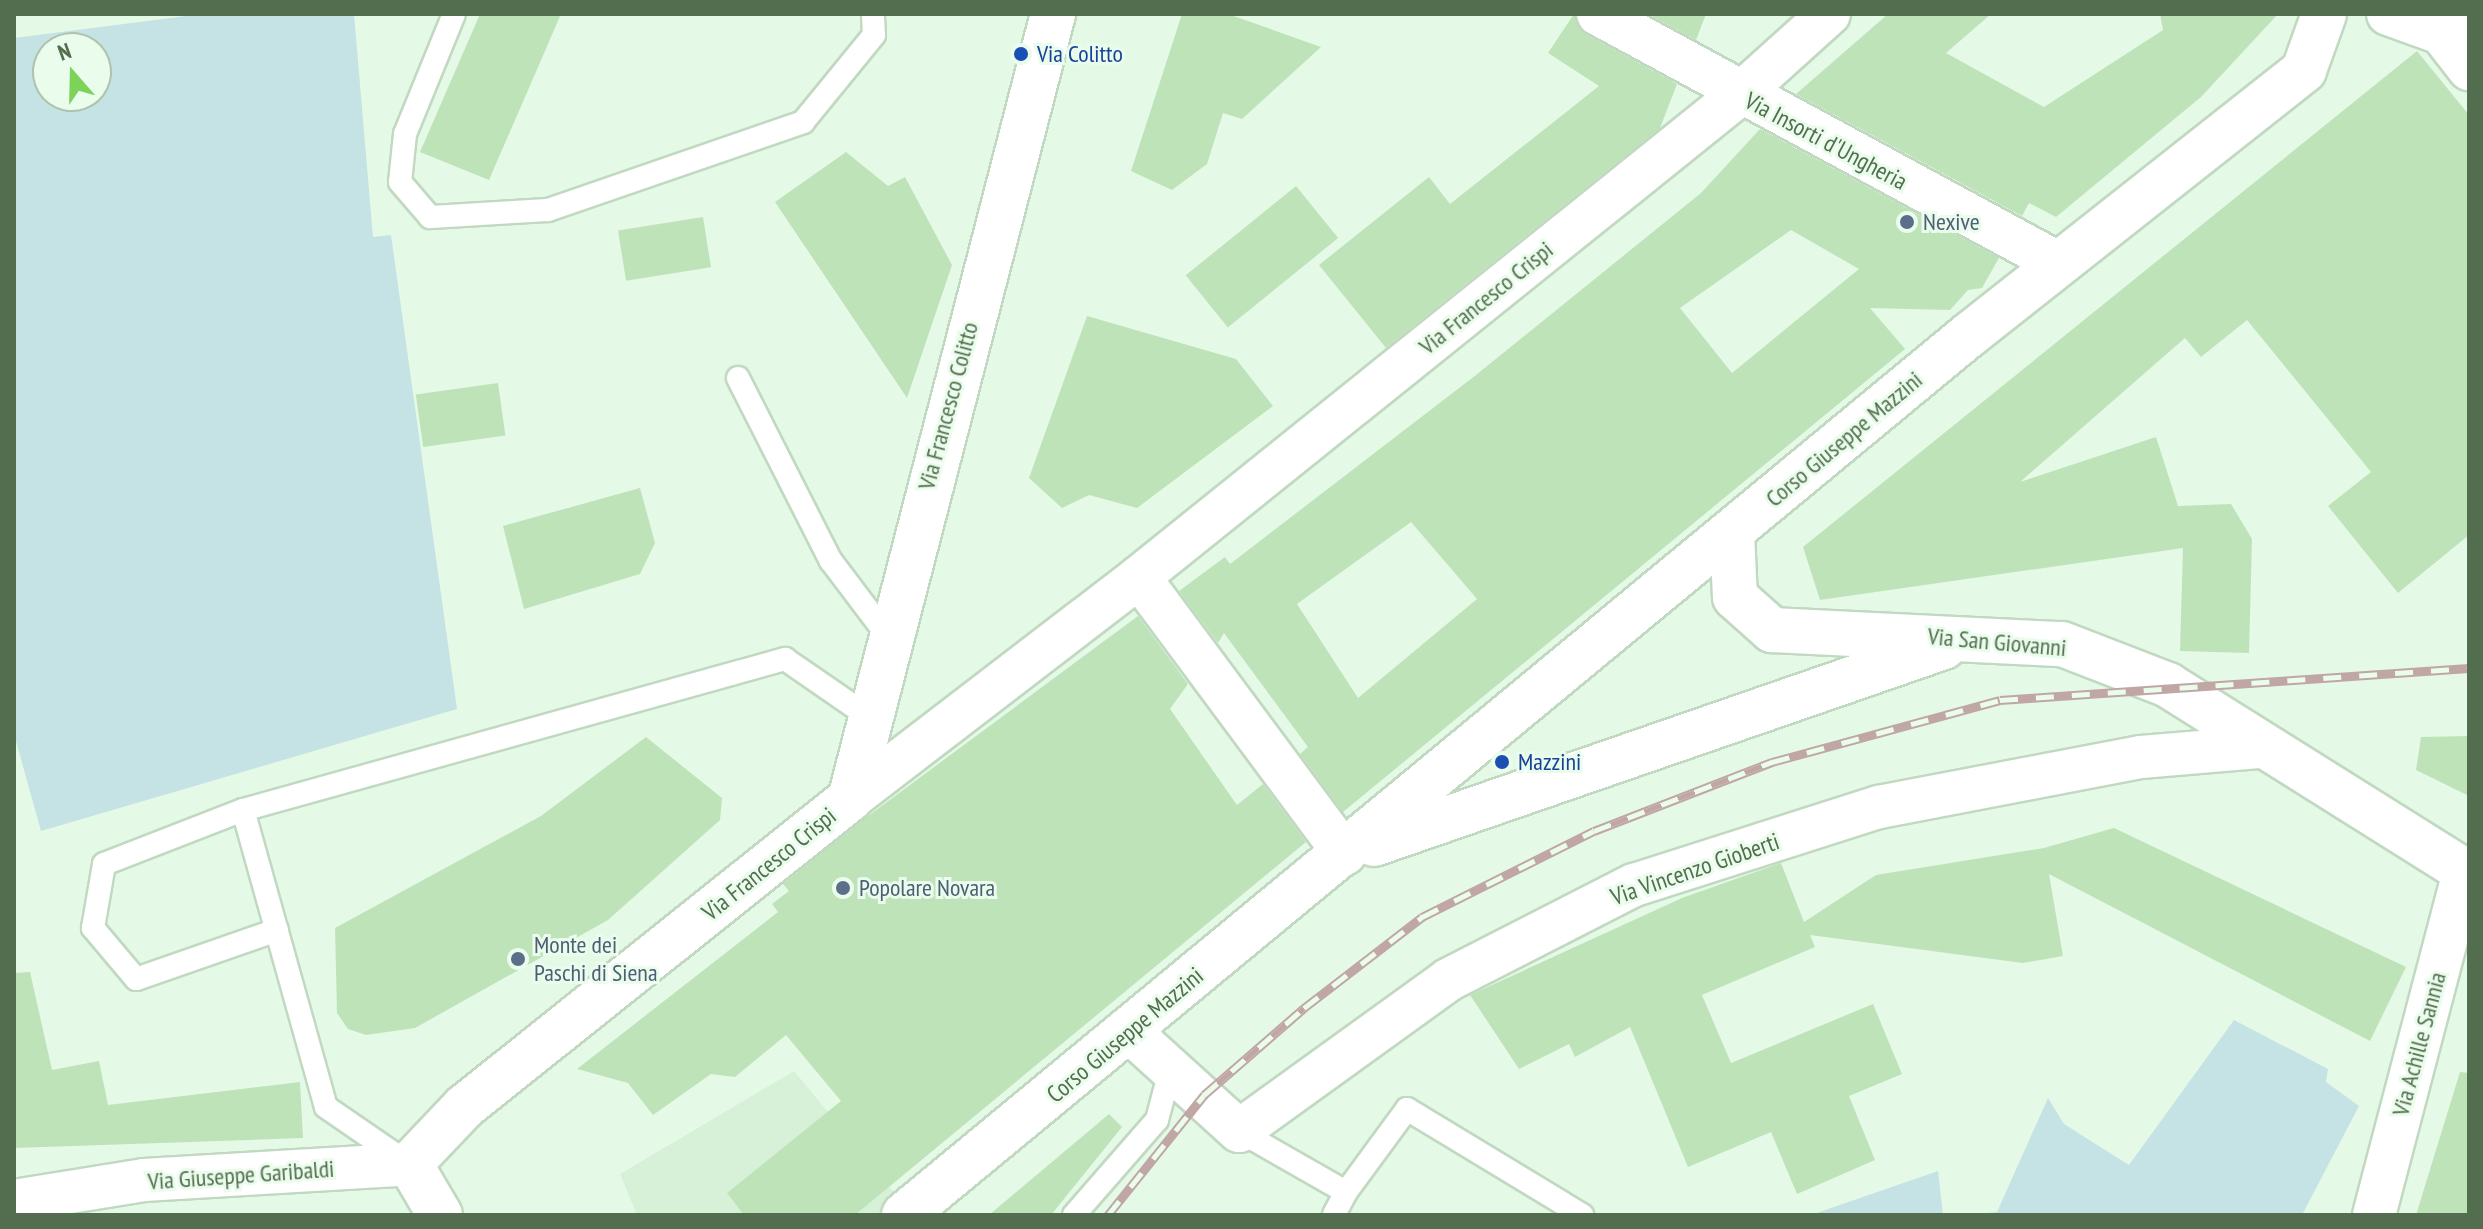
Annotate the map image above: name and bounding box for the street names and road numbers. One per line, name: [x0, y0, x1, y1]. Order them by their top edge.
street label: Via Insorti d'Ungheria: [1740, 86, 1912, 196]
street label: Via Francesco Crispi: [1413, 235, 1559, 361]
street label: Via Francesco Colitto: [912, 319, 984, 493]
street label: Corso Giuseppe Mazzini: [1760, 365, 1928, 513]
street label: Via San Giovanni: [1927, 622, 2067, 662]
street label: Via Francesco Crispi: [696, 801, 842, 927]
street label: Via Vincenzo Gioberti: [1607, 827, 1783, 911]
street label: Corso Giuseppe Mazzini: [1041, 961, 1209, 1109]
street label: Via Achille Sannia: [2386, 969, 2452, 1119]
street label: Via Giuseppe Garibaldi: [147, 1154, 335, 1196]

